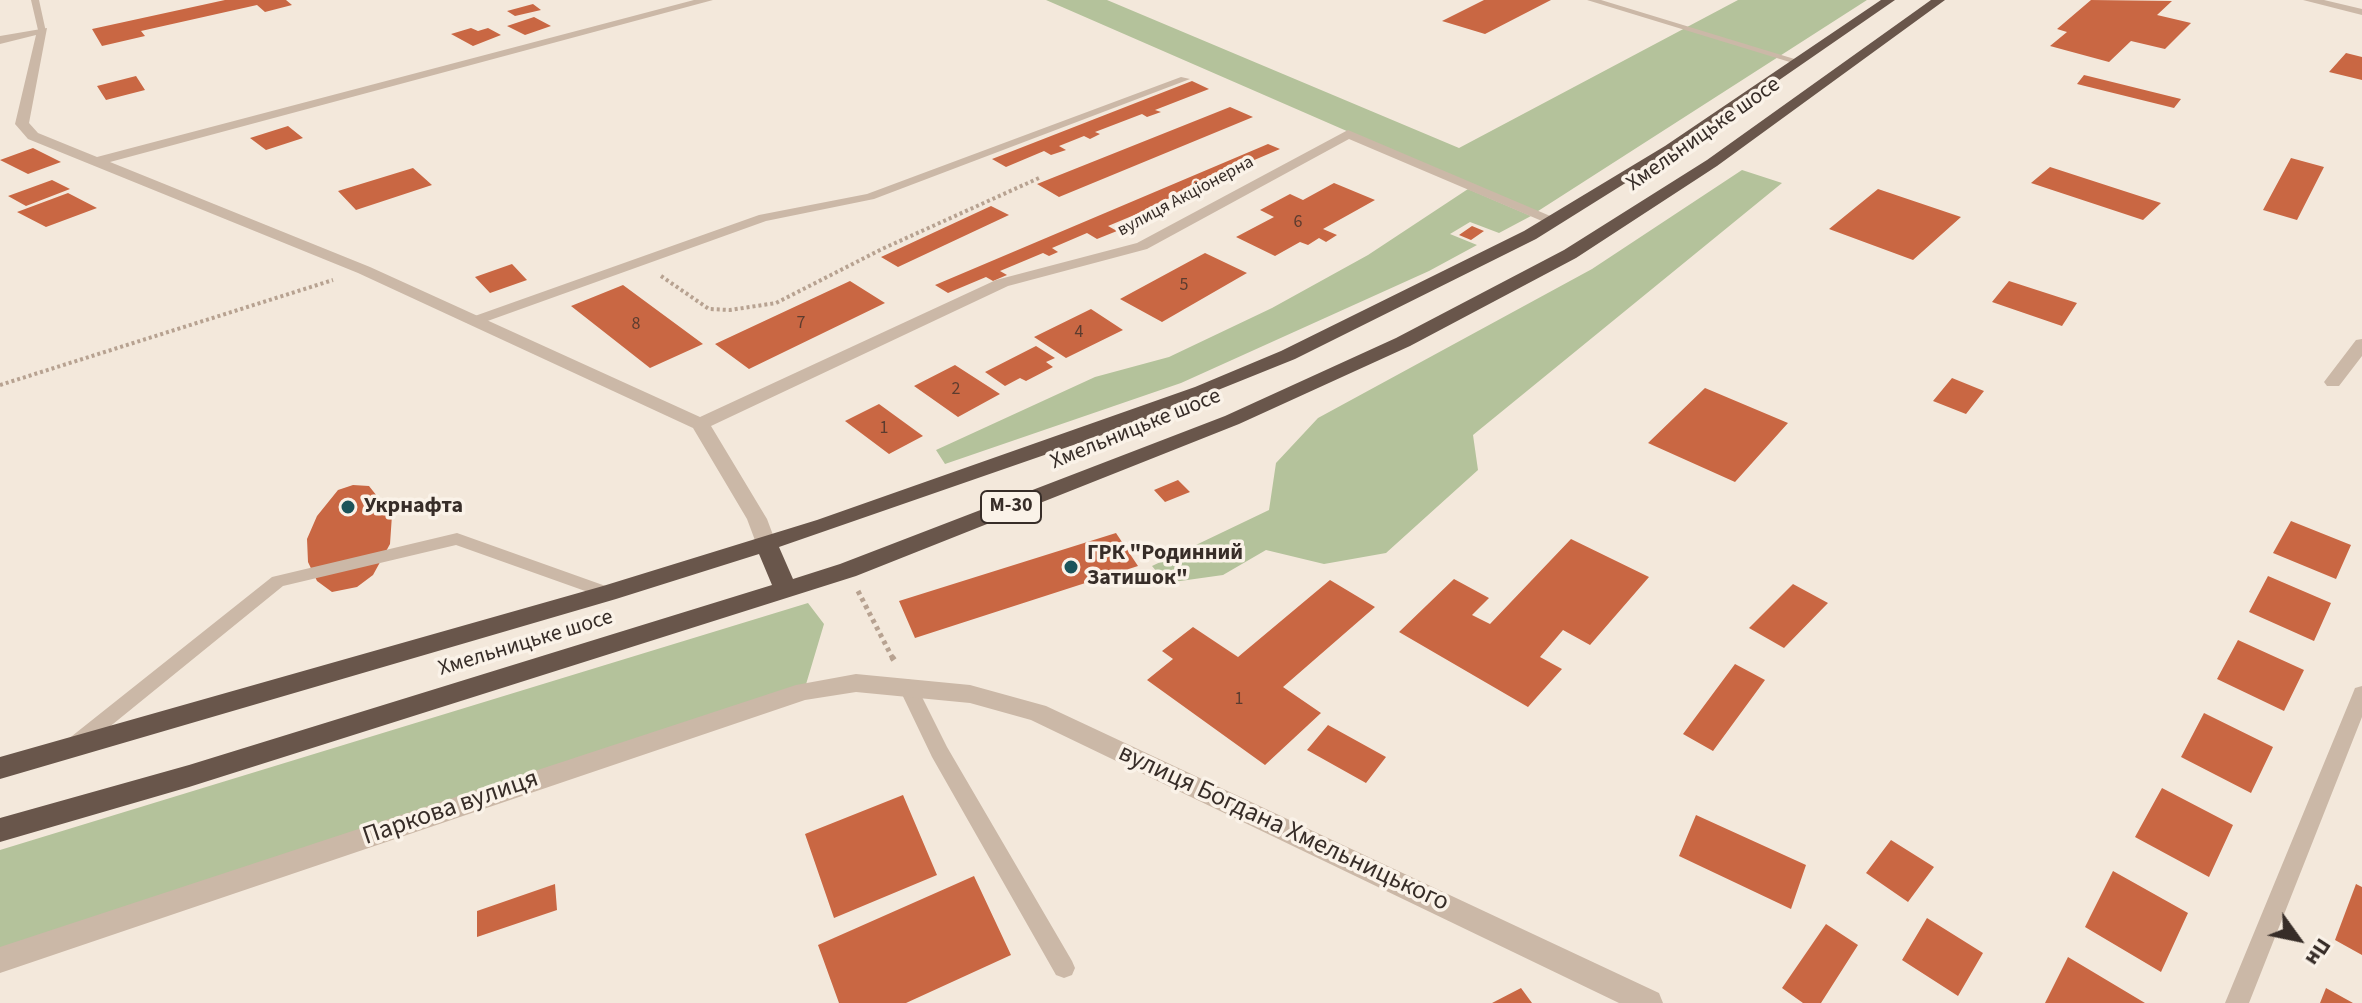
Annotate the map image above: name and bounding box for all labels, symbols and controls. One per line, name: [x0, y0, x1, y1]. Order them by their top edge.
street label: Хмельницьке шосе: [1622, 72, 1786, 198]
street label: вулиця Акціонерна: [1114, 152, 1258, 242]
house number: 6: [1294, 212, 1302, 234]
house number: 5: [1180, 275, 1188, 297]
house number: 7: [797, 313, 805, 335]
house number: 8: [632, 314, 640, 336]
house number: 4: [1075, 322, 1083, 344]
house number: 2: [952, 379, 960, 401]
street label: Хмельницьке шосе: [1047, 384, 1225, 476]
house number: 1: [880, 418, 888, 440]
road number: М-30: [981, 491, 1041, 523]
place label: Укрнафта: [364, 494, 463, 520]
marker: Укрнафта: [339, 498, 357, 516]
place label: ГРК "Родинний Затишок": [1087, 541, 1243, 592]
marker: ГРК "Родинний Затишок": [1062, 558, 1080, 576]
street label: Хмельницьке шосе: [436, 605, 616, 683]
house number: 1: [1235, 689, 1243, 711]
street label: вулиця Богдана Хмельницького: [1113, 739, 1453, 919]
street label: Паркова вулиця: [359, 764, 543, 854]
north arrow: [2258, 899, 2338, 979]
text: Пн: [2297, 932, 2339, 972]

